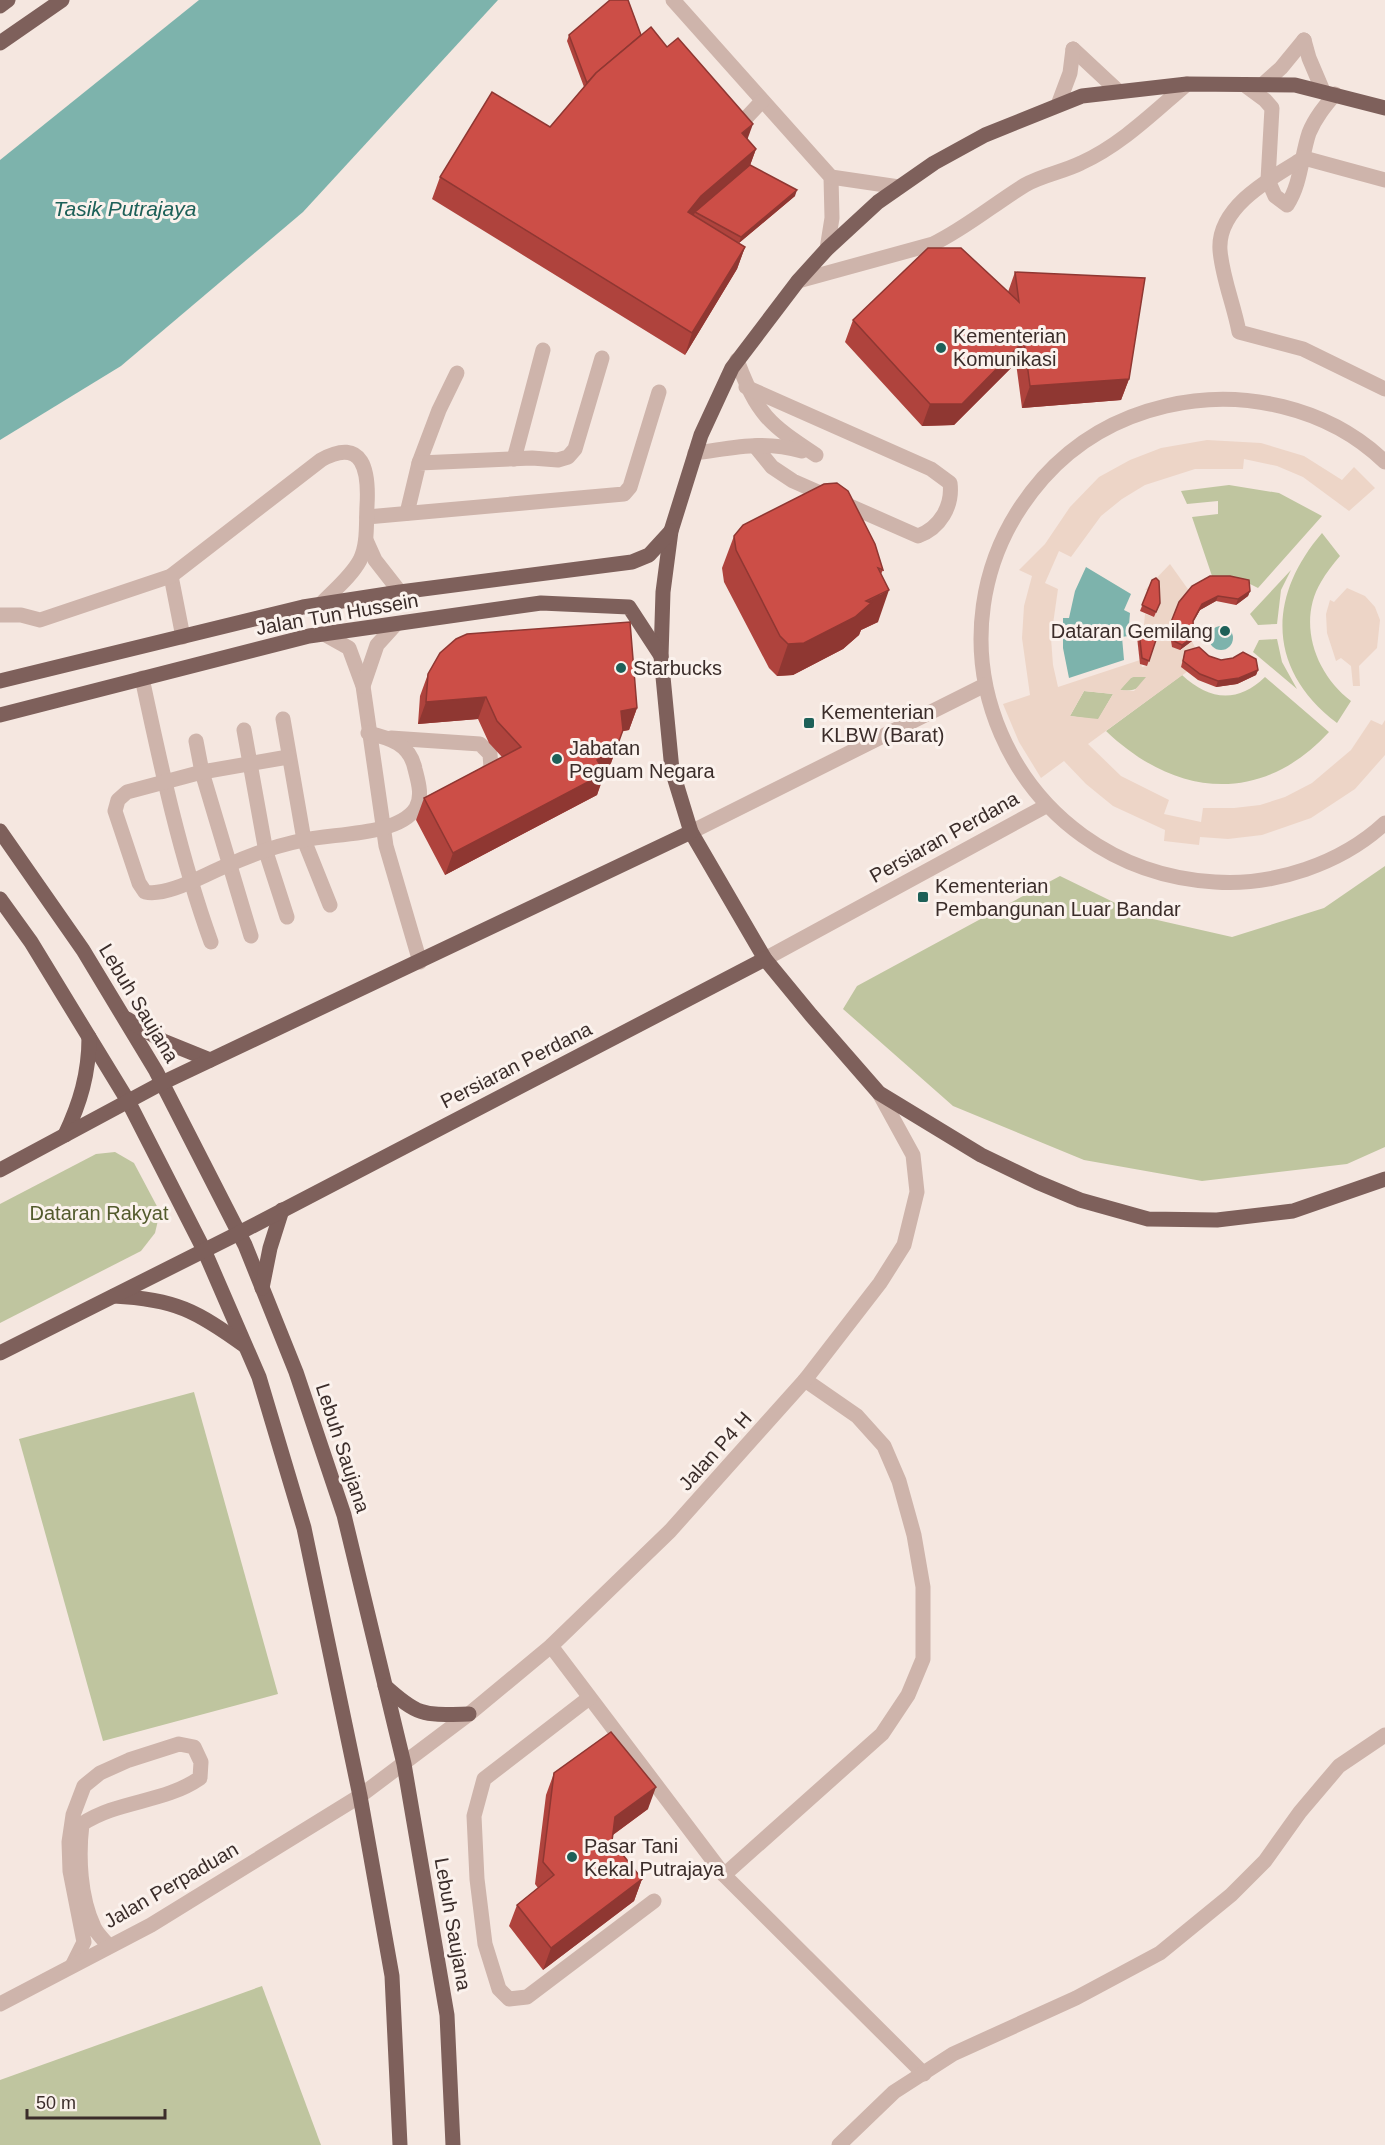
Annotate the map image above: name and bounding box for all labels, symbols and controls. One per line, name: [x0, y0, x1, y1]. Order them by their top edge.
water label: Tasik Putrajaya: [54, 197, 196, 220]
place label: Kementerian Komunikasi: [953, 325, 1066, 370]
marker: Kementerian Komunikasi: [934, 341, 948, 355]
street label: Jalan Tun Hussein: [254, 589, 420, 639]
place label: Dataran Gemilang: [1051, 620, 1213, 642]
marker: Dataran Gemilang: [1218, 624, 1232, 638]
place label: Starbucks: [633, 657, 722, 679]
marker: Starbucks: [614, 661, 628, 675]
place label: Kementerian KLBW (Barat): [821, 701, 944, 746]
marker: Kementerian KLBW (Barat): [802, 716, 816, 730]
place label: Jabatan Peguam Negara: [569, 737, 716, 782]
marker: Jabatan Peguam Negara: [550, 752, 564, 766]
street label: Persiaran Perdana: [866, 787, 1023, 887]
place label: Kementerian Pembangunan Luar Bandar: [935, 875, 1181, 920]
marker: Kementerian Pembangunan Luar Bandar: [916, 890, 930, 904]
street label: Lebuh Saujana: [95, 940, 184, 1067]
street label: Persiaran Perdana: [437, 1017, 596, 1113]
park label: Dataran Rakyat: [30, 1202, 169, 1224]
street label: Lebuh Saujana: [312, 1381, 375, 1516]
street label: Jalan P4 H: [674, 1407, 756, 1495]
place label: Pasar Tani Kekal Putrajaya: [584, 1835, 725, 1880]
street label: Jalan Perpaduan: [100, 1838, 242, 1932]
marker: Pasar Tani Kekal Putrajaya: [565, 1850, 579, 1864]
street label: Lebuh Saujana: [430, 1856, 476, 1993]
scale bar: [27, 2082, 165, 2120]
text: 50 m: [36, 2093, 76, 2113]

